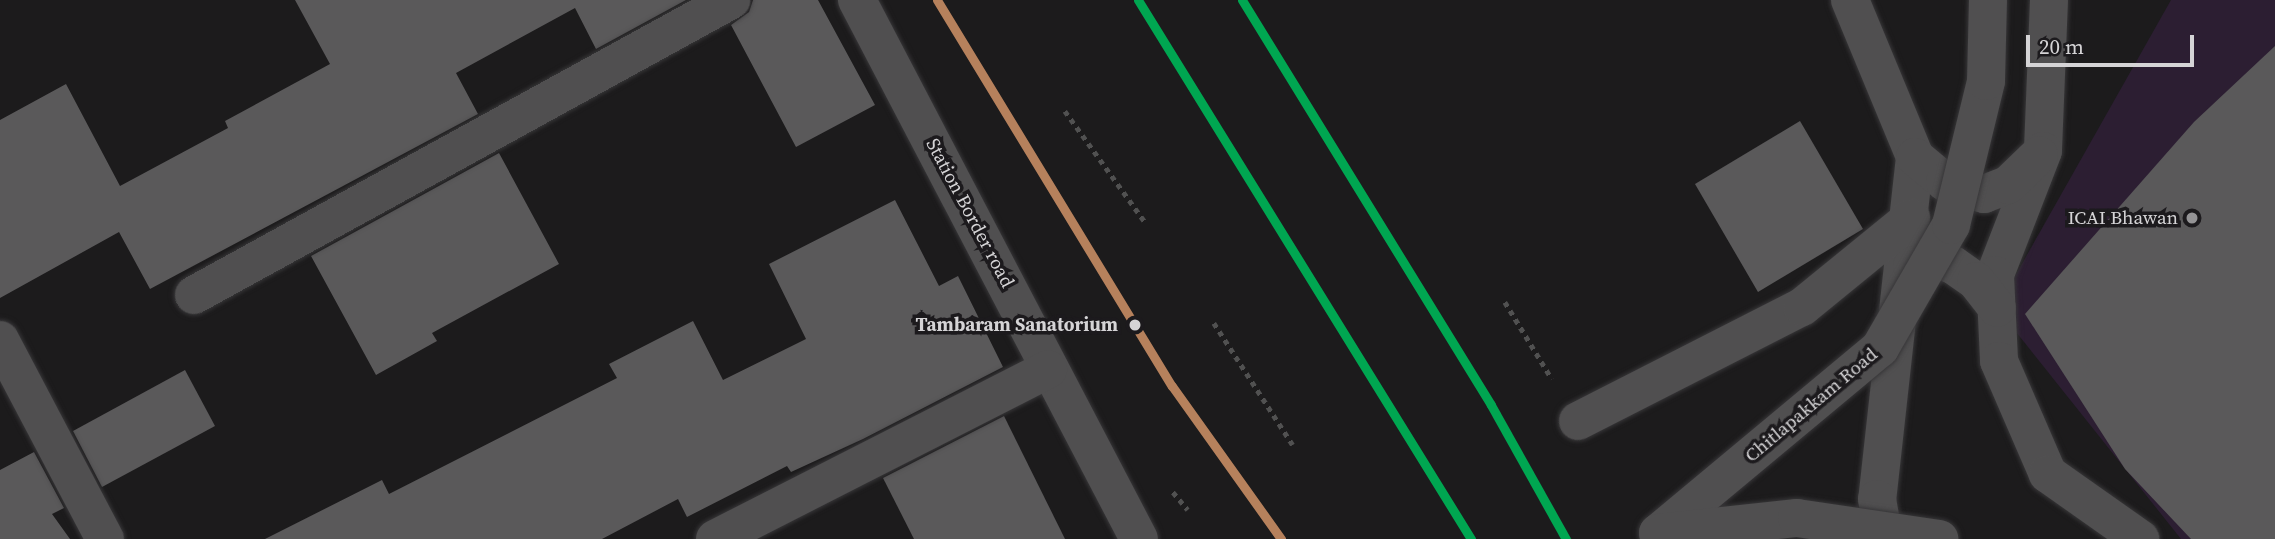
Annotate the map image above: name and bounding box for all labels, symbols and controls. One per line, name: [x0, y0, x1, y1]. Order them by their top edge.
scale bar: [2030, 21, 2198, 65]
text: 20 m: [2039, 32, 2084, 61]
street label: Station Border road: [921, 135, 1019, 291]
place label: ICAI Bhawan: [2068, 207, 2178, 229]
marker: ICAI Bhawan: [2184, 210, 2200, 226]
place label: Tambaram Sanatorium: [916, 314, 1118, 336]
marker: Tambaram Sanatorium: [1124, 314, 1146, 336]
street label: Chitlapakkam Road: [1740, 343, 1882, 467]

